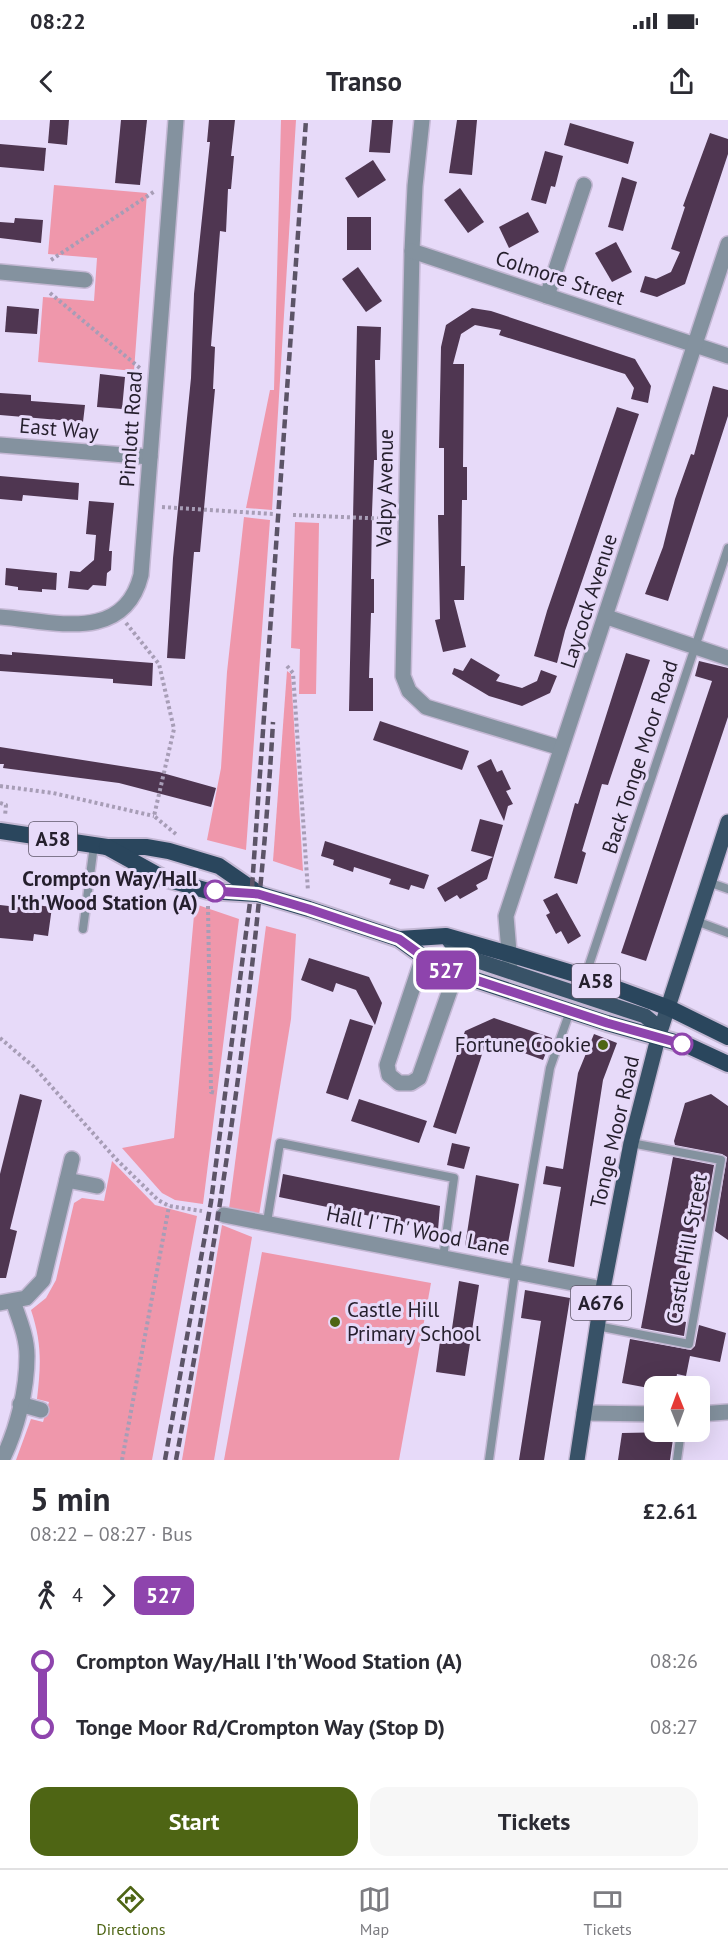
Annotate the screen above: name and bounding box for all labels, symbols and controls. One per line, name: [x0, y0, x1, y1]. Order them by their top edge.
text: 08:22: [30, 7, 86, 35]
text: Transo: [326, 64, 402, 98]
icon: back: [30, 65, 63, 98]
icon: share: [665, 65, 698, 98]
street label: Colmore Street: [492, 244, 628, 311]
street label: Pimlott Road: [113, 370, 148, 488]
street label: East Way: [18, 412, 100, 445]
street label: Valpy Avenue: [370, 429, 399, 548]
street label: Laycock Avenue: [554, 530, 623, 672]
street label: Back Tonge Moor Road: [595, 657, 684, 857]
road number: A58: [29, 822, 77, 856]
place label: Crompton Way/Hall I'th'Wood Station (A): [10, 865, 199, 916]
marker: Crompton Way/Hall I'th'Wood Station (A): [204, 880, 226, 902]
line badge: 527: [412, 950, 480, 990]
text: 527: [428, 957, 464, 984]
road number: A58: [572, 964, 620, 998]
place label: Fortune Cookie: [455, 1031, 591, 1058]
unlabelled marker: [671, 1033, 693, 1055]
marker: Fortune Cookie: [596, 1038, 610, 1052]
street label: Tonge Moor Road: [584, 1053, 645, 1211]
street label: Castle Hill Street: [660, 1172, 713, 1326]
street label: Hall I' Th' Wood Lane: [324, 1199, 512, 1262]
road number: A676: [571, 1286, 631, 1320]
place label: Castle Hill Primary School: [347, 1296, 481, 1347]
marker: Castle Hill Primary School: [328, 1315, 342, 1329]
north arrow: [644, 1376, 710, 1442]
map controls: [644, 1376, 710, 1442]
text: 5 min: [30, 1477, 111, 1520]
text: £2.61: [643, 1497, 698, 1525]
text: 08:22 – 08:27 · Bus: [30, 1521, 192, 1547]
icon: walk: [30, 1579, 63, 1612]
icon: forward: [92, 1579, 125, 1612]
text: 4: [72, 1582, 83, 1608]
text: 527: [146, 1582, 182, 1609]
text: Crompton Way/Hall I'th'Wood Station (A): [76, 1647, 462, 1675]
text: 08:26: [650, 1648, 698, 1674]
text: Tonge Moor Rd/Crompton Way (Stop D): [76, 1713, 445, 1741]
text: 08:27: [650, 1714, 698, 1740]
button: Start: [30, 1787, 358, 1856]
button: Tickets: [370, 1787, 698, 1856]
tab: Directions: [96, 1883, 165, 1939]
tab: Map: [358, 1883, 391, 1939]
tab: Tickets: [584, 1883, 632, 1939]

